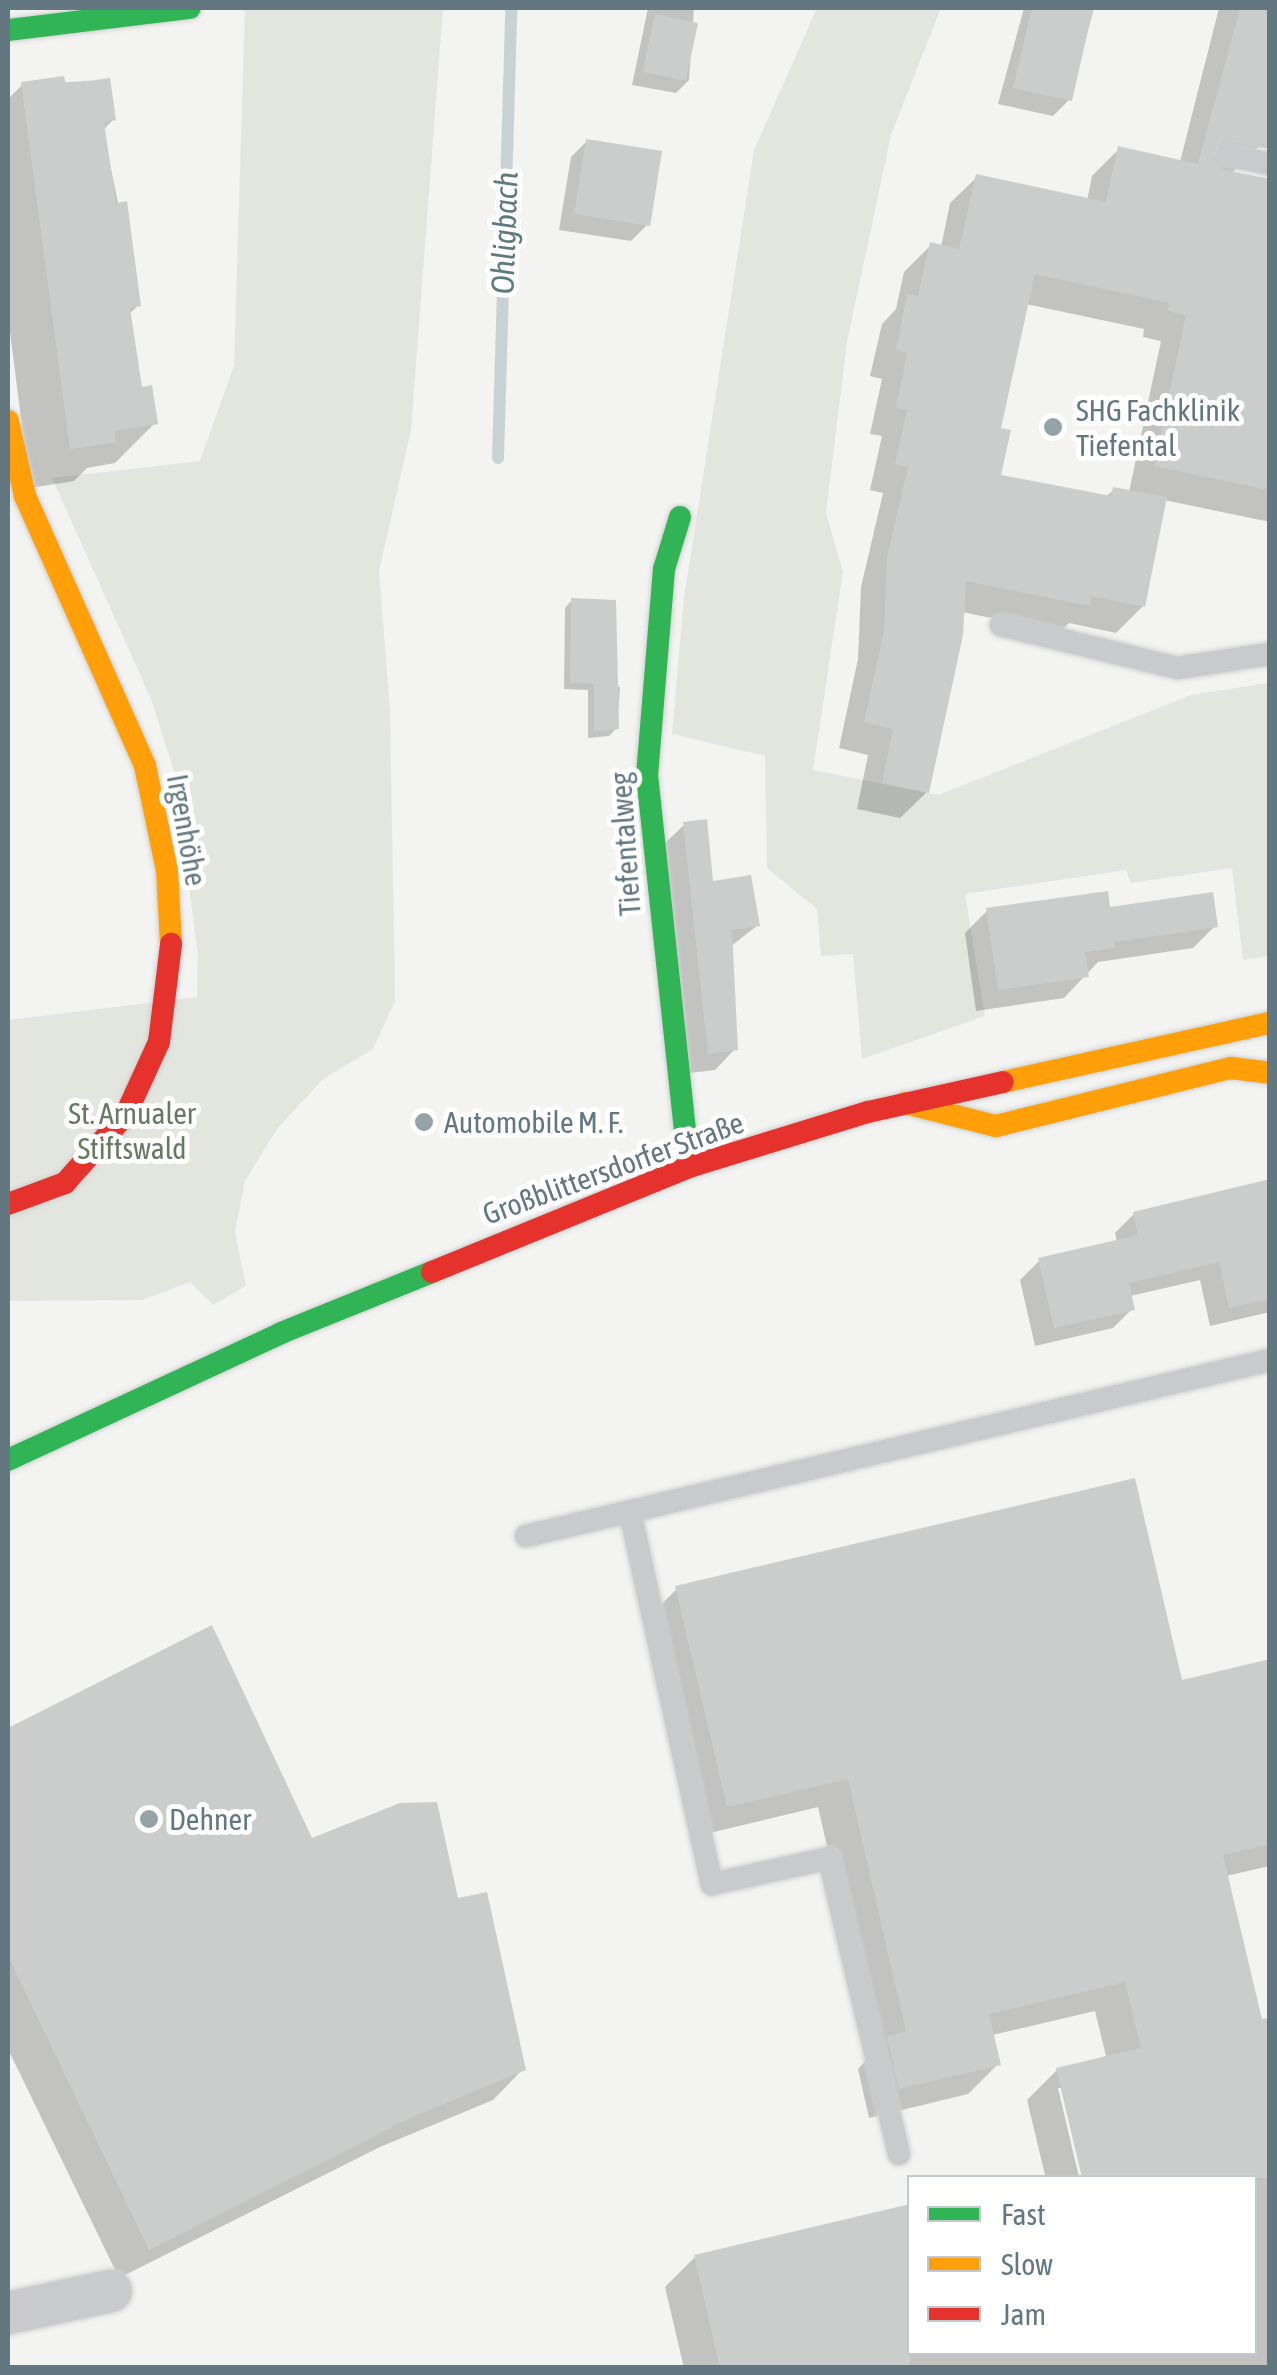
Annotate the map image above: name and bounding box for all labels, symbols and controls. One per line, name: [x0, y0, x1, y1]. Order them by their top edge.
water label: Ohligbach: [484, 171, 526, 295]
place label: SHG Fachklinik Tiefental: [1076, 392, 1240, 462]
marker: SHG Fachklinik Tiefental: [1040, 414, 1066, 440]
street label: Irgenhöhe: [159, 771, 215, 889]
street label: Tiefentalweg: [602, 771, 648, 917]
park label: St. Arnualer Stiftswald: [68, 1095, 196, 1166]
place label: Automobile M. F.: [444, 1104, 623, 1140]
street label: Großblittersdorfer Straße: [478, 1104, 748, 1232]
marker: Automobile M. F.: [413, 1111, 435, 1133]
place label: Dehner: [169, 1801, 251, 1837]
marker: Dehner: [138, 1808, 160, 1830]
legend: [907, 2175, 1257, 2355]
text: Fast: [1001, 2197, 1046, 2231]
text: Slow: [1001, 2247, 1053, 2281]
text: Jam: [1001, 2297, 1046, 2331]

